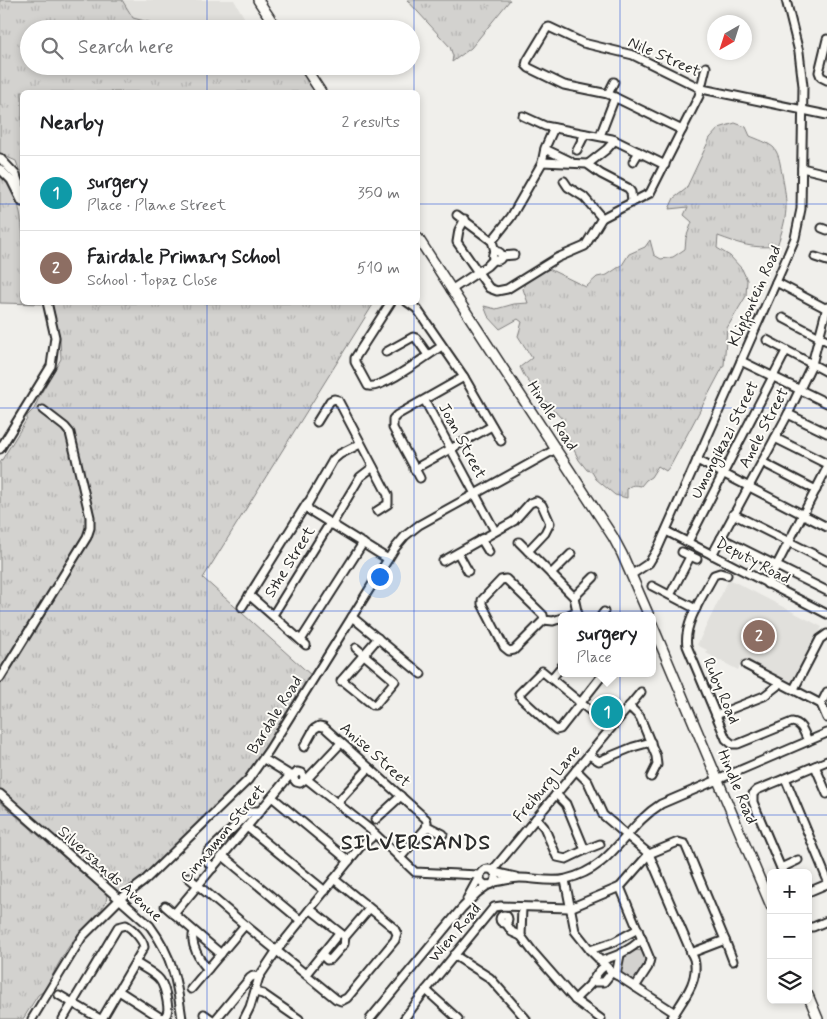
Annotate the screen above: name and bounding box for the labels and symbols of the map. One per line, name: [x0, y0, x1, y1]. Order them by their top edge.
north arrow: [707, 15, 752, 60]
street label: Nile Street: [625, 32, 704, 82]
street label: Klipfontein Road: [723, 242, 789, 351]
street label: Hindle Road: [522, 377, 582, 455]
street label: Umongikazi Street: [686, 377, 765, 503]
street label: Anele Street: [734, 384, 794, 472]
street label: Joan Street: [433, 399, 491, 483]
street label: Sthe Street: [260, 522, 321, 602]
street label: Deputy Road: [712, 532, 794, 590]
your location: [367, 564, 393, 590]
pin: 2: [743, 617, 775, 655]
street label: Ruby Road: [698, 655, 744, 727]
street label: Bardale Road: [243, 672, 307, 758]
pin: 1: [591, 693, 623, 731]
street label: Anise Street: [335, 718, 415, 793]
street label: Freiburg Lane: [509, 741, 586, 828]
street label: Hindle Road: [712, 746, 762, 828]
street label: Cinnamon Street: [176, 780, 271, 888]
street label: Silversands Avenue: [53, 821, 167, 927]
district label: SILVERSANDS: [341, 829, 491, 857]
street label: Wien Road: [424, 899, 486, 967]

